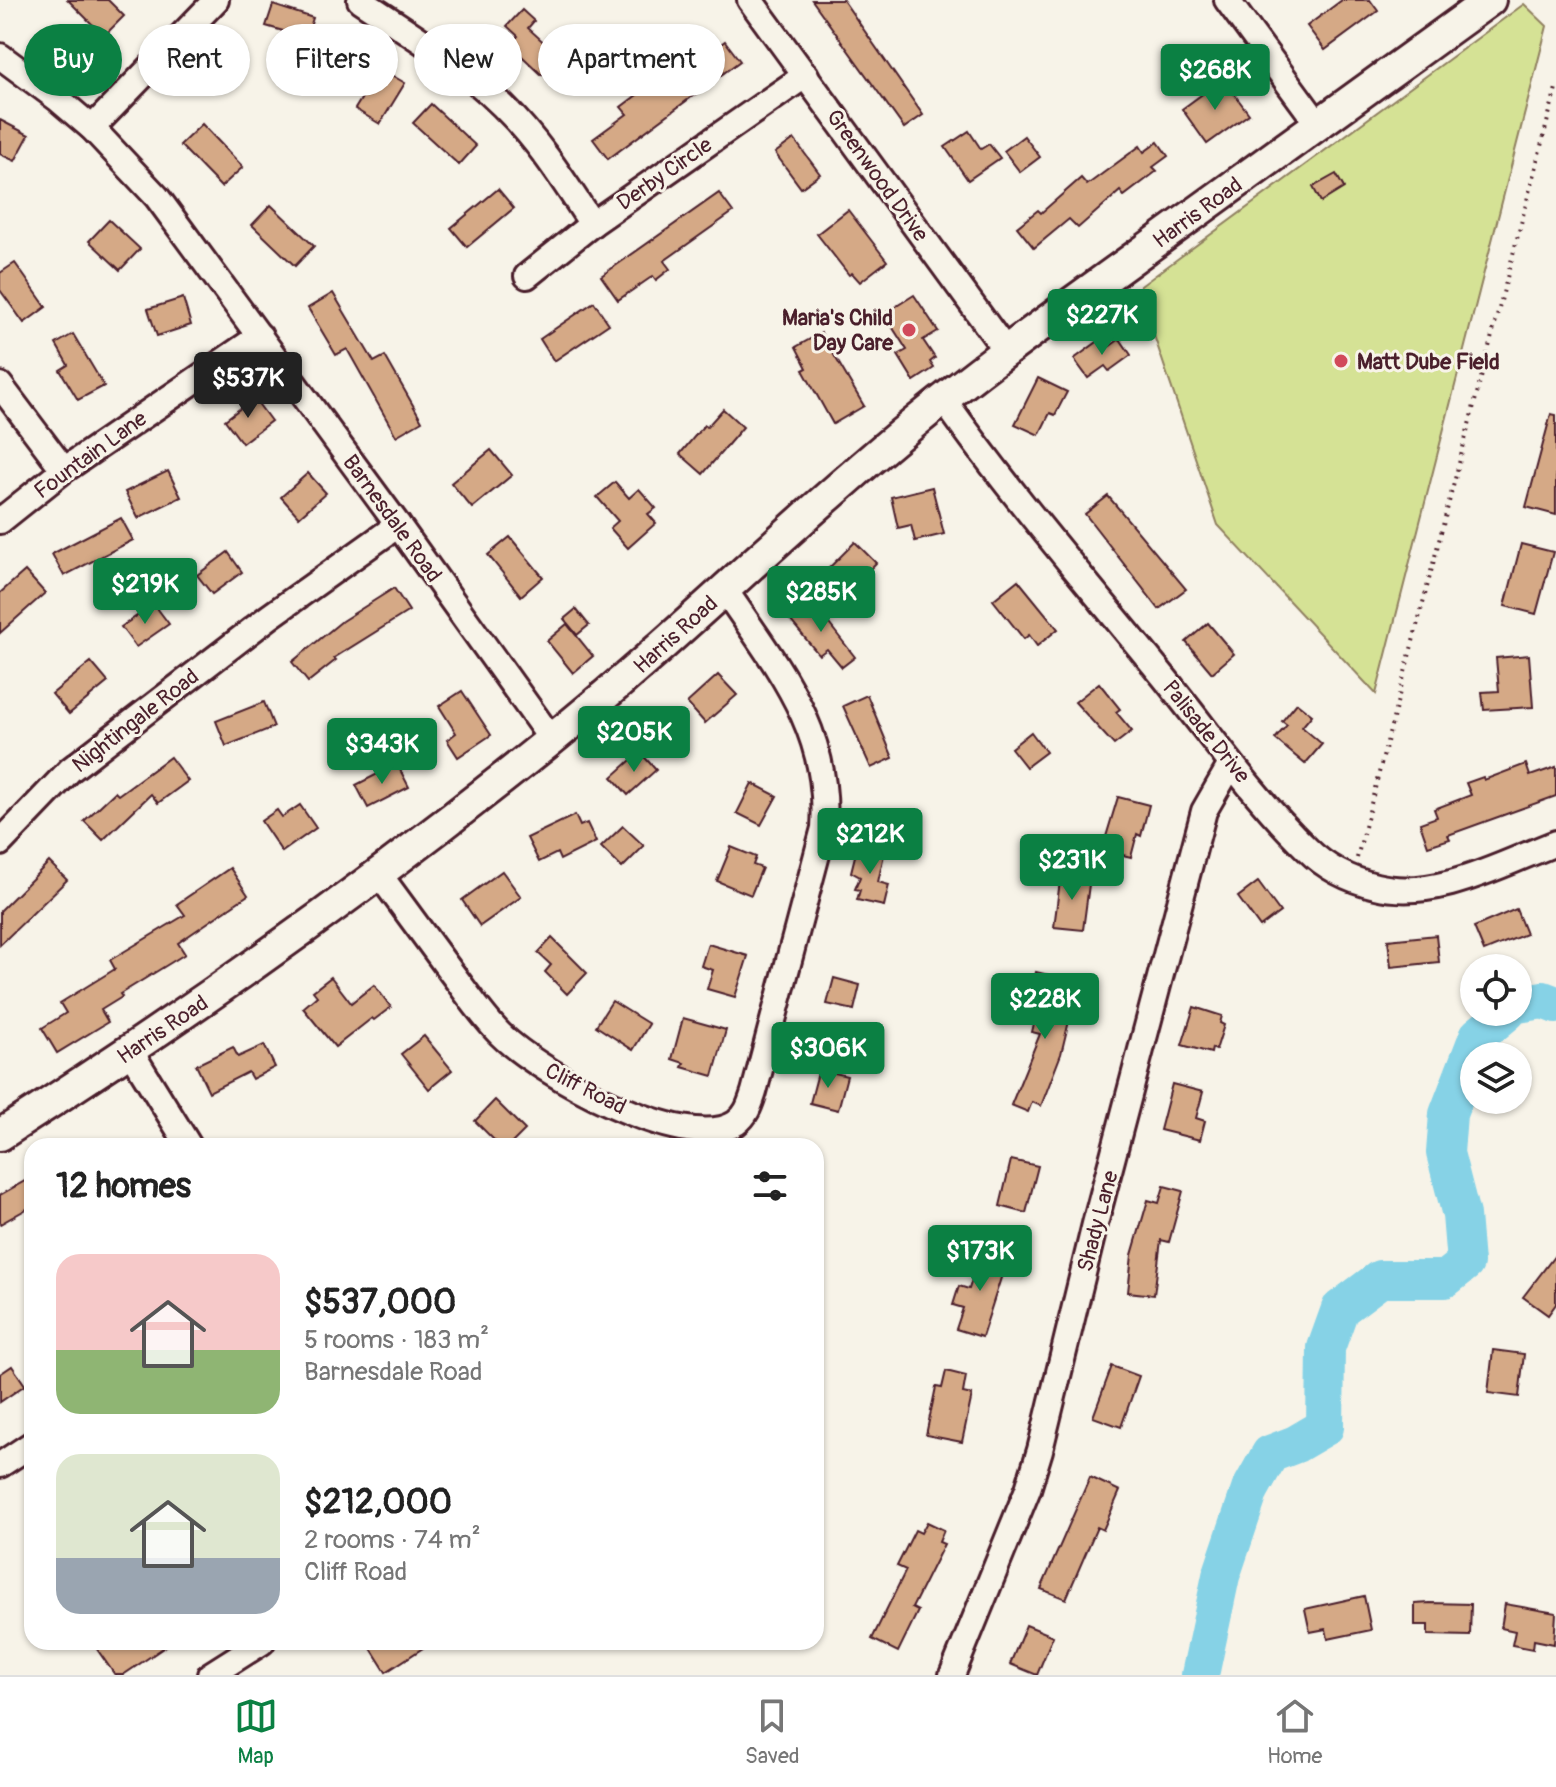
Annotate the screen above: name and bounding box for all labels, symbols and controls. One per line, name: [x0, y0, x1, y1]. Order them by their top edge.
chip: Buy: [24, 24, 122, 96]
chip: Rent: [138, 24, 250, 96]
chip: Filters: [266, 24, 398, 96]
chip: New: [414, 24, 522, 96]
chip: Apartment: [538, 24, 725, 96]
pin: $268K: [1159, 44, 1271, 112]
text: $268K: [1179, 54, 1251, 86]
street label: Greenwood Drive: [820, 104, 935, 247]
street label: Derby Circle: [611, 131, 718, 217]
street label: Harris Road: [1147, 171, 1248, 255]
pin: $227K: [1046, 289, 1158, 357]
text: $227K: [1066, 299, 1138, 331]
place label: Maria's Child Day Care: [782, 304, 894, 357]
marker: Maria's Child Day Care: [900, 321, 918, 339]
place label: Matt Dube Field: [1357, 348, 1500, 376]
pin: $537K: [192, 352, 304, 420]
marker: Matt Dube Field: [1332, 352, 1350, 370]
text: $537K: [212, 362, 284, 394]
street label: Fountain Lane: [29, 404, 153, 505]
street label: Barnesdale Road: [336, 449, 448, 588]
pin: $219K: [89, 558, 201, 626]
pin: $285K: [765, 566, 877, 634]
text: $219K: [111, 568, 179, 600]
text: $285K: [785, 576, 857, 608]
street label: Harris Road: [628, 590, 724, 680]
street label: Nightingale Road: [67, 663, 205, 779]
street label: Palisade Drive: [1156, 675, 1256, 789]
pin: $205K: [578, 706, 690, 774]
text: $205K: [596, 716, 672, 748]
pin: $343K: [326, 718, 438, 786]
text: $343K: [345, 728, 419, 760]
pin: $212K: [814, 808, 926, 876]
text: $212K: [835, 818, 905, 850]
pin: $231K: [1016, 834, 1128, 902]
text: $231K: [1038, 844, 1106, 876]
map controls: [1460, 954, 1532, 1114]
button: locate: [1460, 954, 1532, 1026]
pin: $228K: [989, 973, 1101, 1041]
text: $228K: [1009, 983, 1081, 1015]
street label: Harris Road: [112, 989, 213, 1071]
pin: $306K: [772, 1022, 884, 1090]
text: $306K: [789, 1032, 867, 1064]
button: layers: [1460, 1042, 1532, 1114]
street label: Cliff Road: [540, 1057, 631, 1121]
icon: filters: [748, 1164, 792, 1208]
text: 12 homes: [56, 1165, 191, 1208]
street label: Shady Lane: [1071, 1167, 1125, 1275]
pin: $173K: [924, 1225, 1036, 1293]
text: $173K: [946, 1235, 1014, 1267]
text: $537,000: [304, 1281, 456, 1324]
icon: home: [120, 1286, 216, 1382]
text: 5 rooms · 183 m²: [304, 1324, 489, 1356]
text: Barnesdale Road: [304, 1356, 483, 1388]
text: $212,000: [304, 1481, 452, 1524]
icon: home: [120, 1486, 216, 1582]
text: 2 rooms · 74 m²: [304, 1524, 481, 1556]
text: Cliff Road: [304, 1556, 407, 1588]
tab: Map: [234, 1694, 278, 1770]
tab: Saved: [745, 1694, 800, 1770]
tab: Home: [1267, 1694, 1322, 1770]

